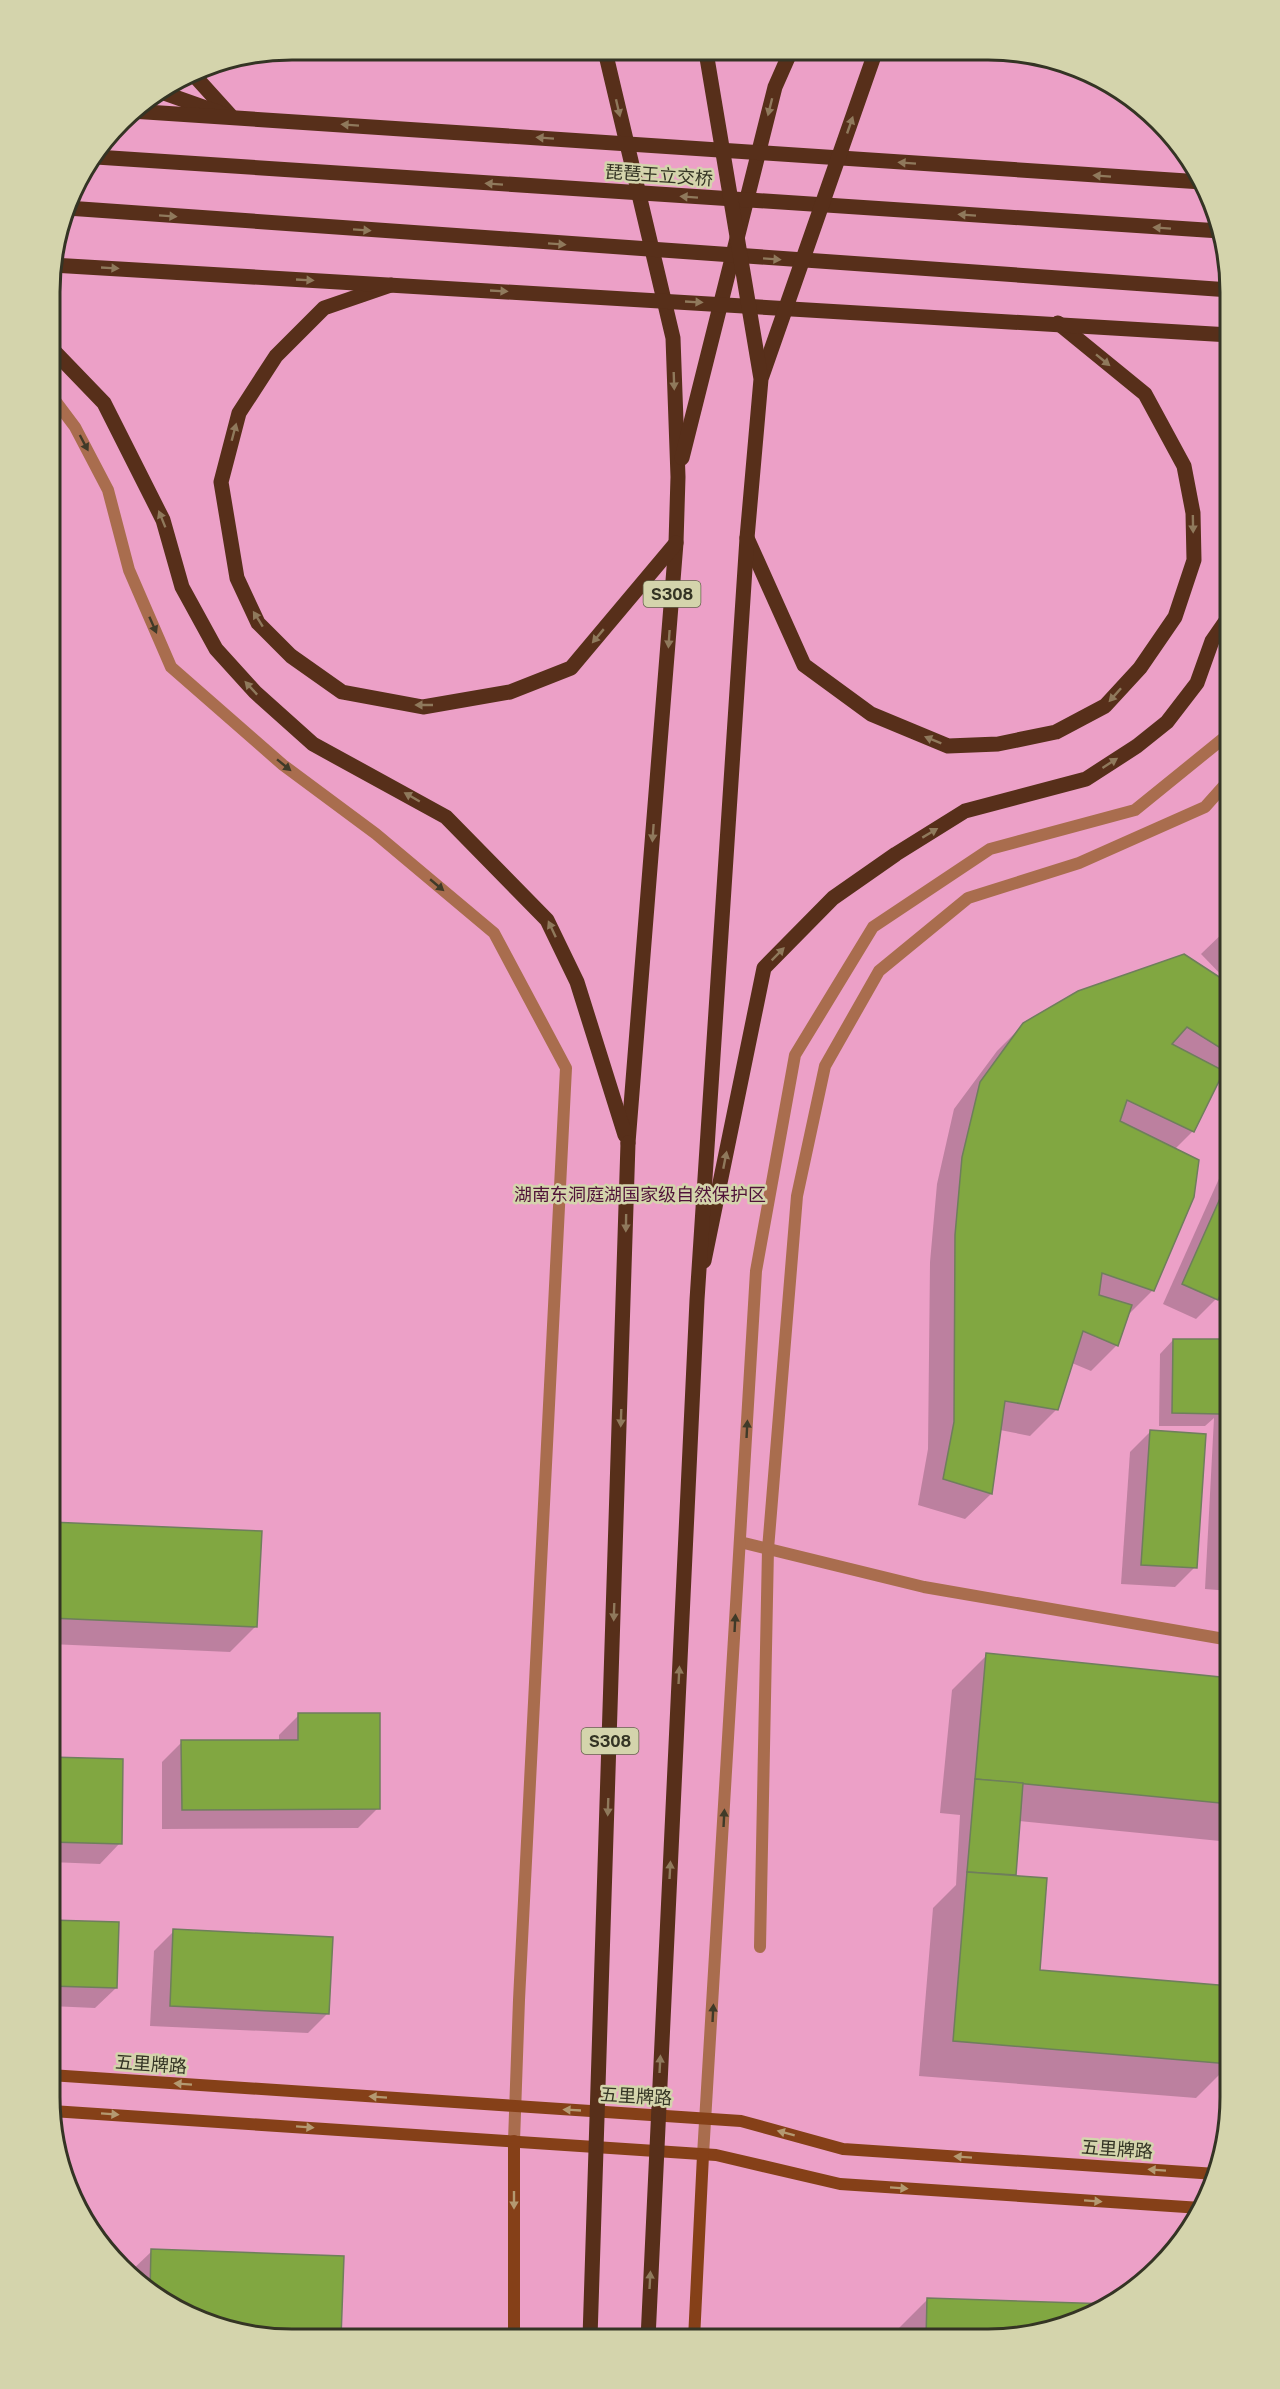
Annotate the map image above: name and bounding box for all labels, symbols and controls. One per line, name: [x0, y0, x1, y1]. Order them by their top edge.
one-way arrow: [765, 98, 775, 116]
one-way arrow: [614, 99, 624, 118]
one-way arrow: [845, 116, 855, 134]
one-way arrow: [341, 121, 360, 130]
one-way arrow: [535, 134, 554, 143]
one-way arrow: [898, 158, 917, 167]
street label: 琵琶王立交桥: [604, 161, 714, 189]
one-way arrow: [1092, 171, 1111, 180]
one-way arrow: [485, 179, 504, 189]
one-way arrow: [680, 192, 699, 201]
one-way arrow: [958, 210, 977, 220]
one-way arrow: [158, 211, 177, 220]
one-way arrow: [1153, 223, 1172, 232]
one-way arrow: [353, 225, 372, 235]
one-way arrow: [547, 239, 566, 249]
one-way arrow: [763, 254, 782, 263]
one-way arrow: [100, 264, 119, 273]
one-way arrow: [295, 275, 314, 284]
one-way arrow: [490, 286, 509, 296]
one-way arrow: [684, 298, 703, 307]
one-way arrow: [1095, 353, 1110, 366]
one-way arrow: [670, 372, 679, 391]
one-way arrow: [230, 423, 240, 442]
one-way arrow: [79, 435, 89, 452]
one-way arrow: [156, 509, 166, 527]
one-way arrow: [1188, 515, 1198, 534]
road number: S308: [644, 581, 700, 607]
one-way arrow: [252, 611, 263, 628]
one-way arrow: [148, 616, 158, 634]
one-way arrow: [592, 628, 605, 643]
one-way arrow: [664, 629, 673, 648]
one-way arrow: [245, 682, 259, 696]
one-way arrow: [1108, 688, 1122, 703]
one-way arrow: [414, 700, 433, 710]
one-way arrow: [924, 735, 942, 745]
one-way arrow: [276, 758, 291, 771]
one-way arrow: [1102, 758, 1118, 769]
one-way arrow: [403, 792, 420, 802]
one-way arrow: [649, 824, 658, 843]
one-way arrow: [922, 827, 938, 838]
one-way arrow: [429, 878, 444, 891]
one-way arrow: [547, 920, 557, 938]
one-way arrow: [770, 947, 784, 961]
one-way arrow: [721, 1150, 730, 1169]
park label: 湖南东洞庭湖国家级自然保护区: [514, 1184, 766, 1205]
one-way arrow: [621, 1213, 631, 1232]
one-way arrow: [616, 1408, 625, 1427]
one-way arrow: [742, 1419, 751, 1438]
one-way arrow: [610, 1603, 619, 1622]
one-way arrow: [731, 1614, 740, 1633]
one-way arrow: [674, 1665, 683, 1684]
road number: S308: [582, 1728, 638, 1754]
one-way arrow: [603, 1798, 612, 1817]
one-way arrow: [720, 1808, 729, 1827]
one-way arrow: [665, 1860, 674, 1879]
one-way arrow: [708, 2003, 718, 2022]
street label: 五里牌路: [114, 2051, 188, 2077]
one-way arrow: [656, 2055, 665, 2074]
one-way arrow: [174, 2079, 193, 2089]
street label: 五里牌路: [599, 2084, 673, 2108]
one-way arrow: [368, 2092, 387, 2101]
one-way arrow: [563, 2106, 582, 2115]
one-way arrow: [101, 2110, 120, 2119]
one-way arrow: [295, 2123, 314, 2132]
one-way arrow: [777, 2128, 795, 2137]
street label: 五里牌路: [1080, 2136, 1154, 2162]
one-way arrow: [953, 2152, 972, 2162]
one-way arrow: [1148, 2165, 1167, 2175]
one-way arrow: [889, 2183, 908, 2193]
one-way arrow: [509, 2190, 519, 2209]
one-way arrow: [1084, 2196, 1103, 2206]
one-way arrow: [646, 2271, 655, 2290]

